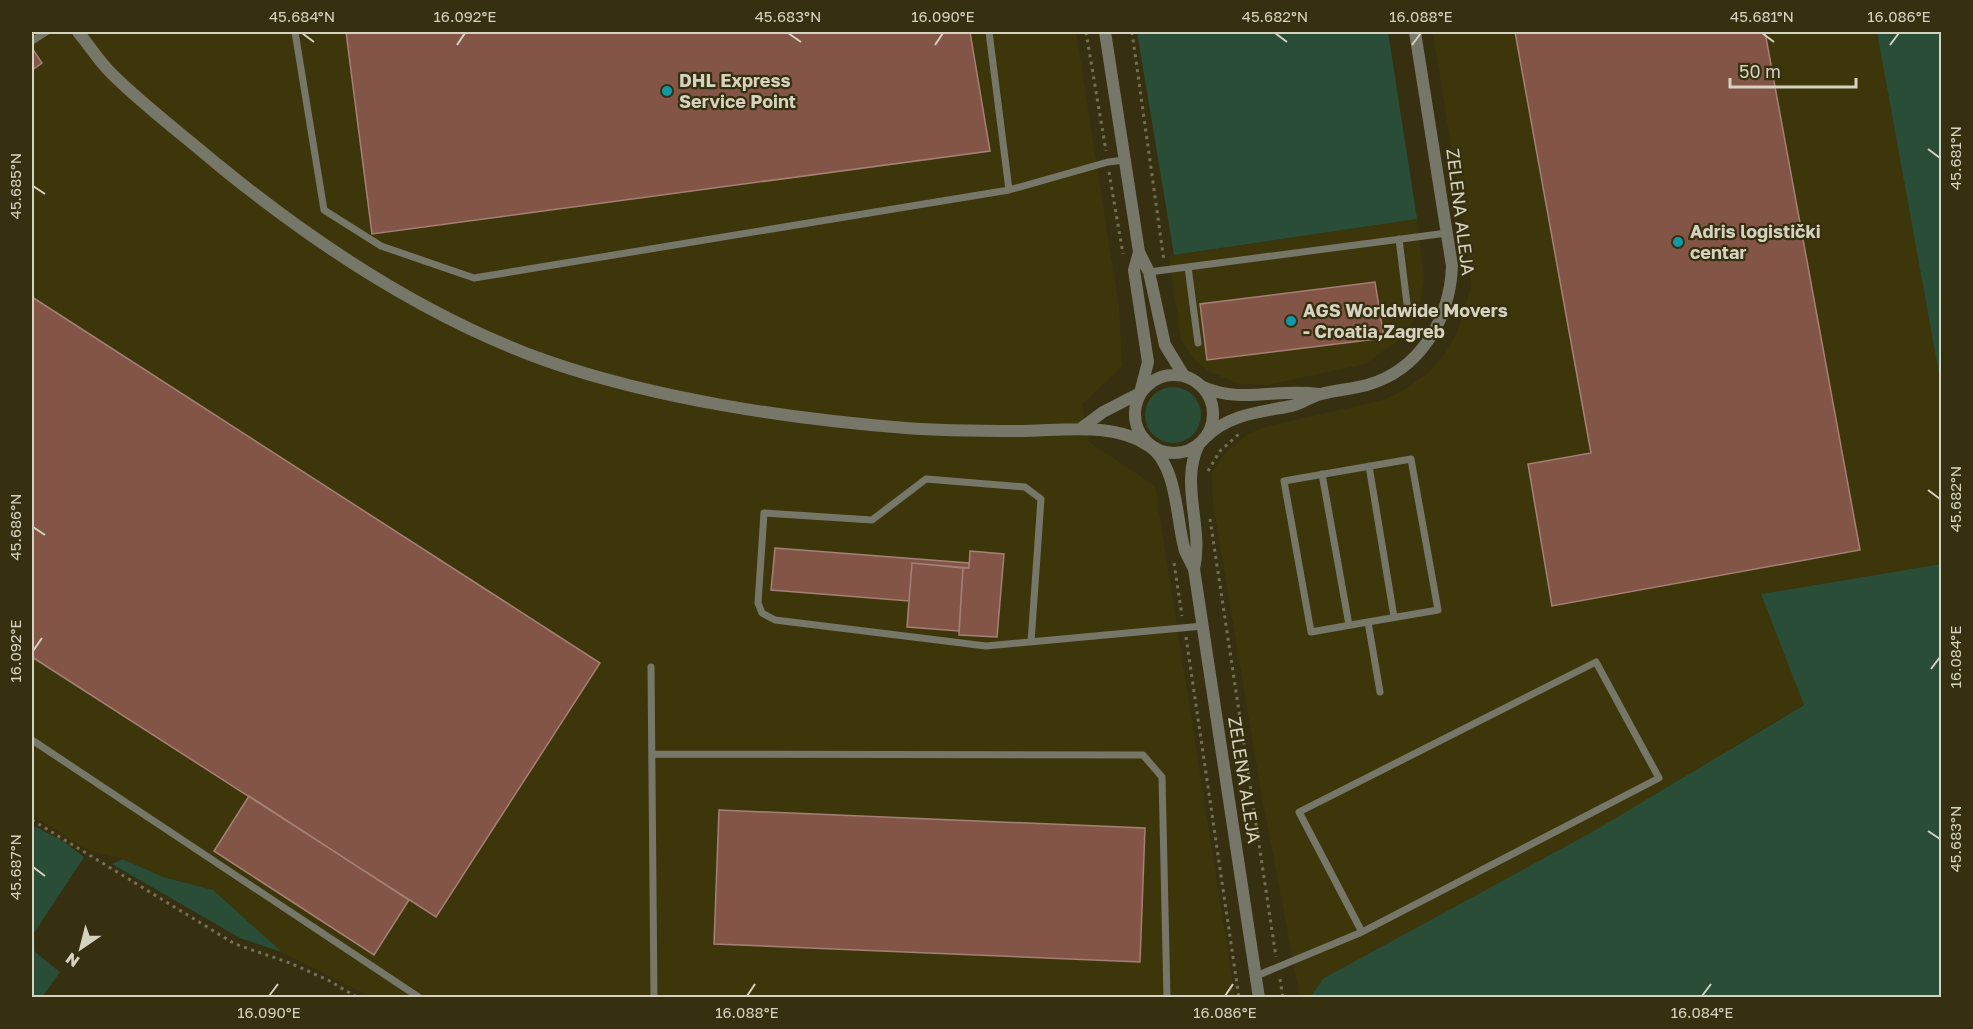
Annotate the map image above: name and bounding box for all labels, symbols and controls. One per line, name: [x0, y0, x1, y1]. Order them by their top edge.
text: 45.684°N: [269, 7, 335, 25]
text: 16.092°E: [434, 7, 496, 25]
text: 45.683°N: [755, 7, 821, 25]
text: 16.090°E: [911, 7, 975, 25]
text: 45.682°N: [1242, 7, 1308, 25]
text: 16.088°E: [1389, 7, 1453, 25]
text: 45.681°N: [1730, 7, 1794, 25]
text: 16.086°E: [1867, 7, 1931, 25]
scale bar: [1730, 51, 1856, 89]
text: 50 m: [1739, 60, 1781, 82]
place label: DHL Express Service Point: [679, 69, 796, 112]
marker: DHL Express Service Point: [660, 84, 674, 98]
text: 45.681°N: [1946, 126, 1964, 190]
street label: ZELENA ALEJA: [1442, 147, 1480, 277]
text: 45.685°N: [6, 153, 24, 219]
place label: Adris logistički centar: [1690, 220, 1821, 263]
marker: Adris logistički centar: [1671, 235, 1685, 249]
place label: AGS Worldwide Movers - Croatia,Zagreb: [1303, 299, 1508, 342]
marker: AGS Worldwide Movers - Croatia,Zagreb: [1284, 314, 1298, 328]
text: 45.682°N: [1946, 466, 1964, 532]
text: 45.686°N: [6, 494, 24, 560]
text: 16.092°E: [6, 620, 24, 682]
text: 16.084°E: [1946, 626, 1964, 688]
street label: ZELENA ALEJA: [1224, 715, 1266, 845]
text: 45.683°N: [1946, 806, 1964, 872]
text: 45.687°N: [6, 834, 24, 900]
north arrow: [51, 918, 111, 978]
text: N: [62, 949, 83, 972]
text: 16.090°E: [237, 1003, 301, 1021]
text: 16.088°E: [715, 1003, 779, 1021]
text: 16.086°E: [1193, 1003, 1257, 1021]
text: 16.084°E: [1671, 1003, 1733, 1021]

